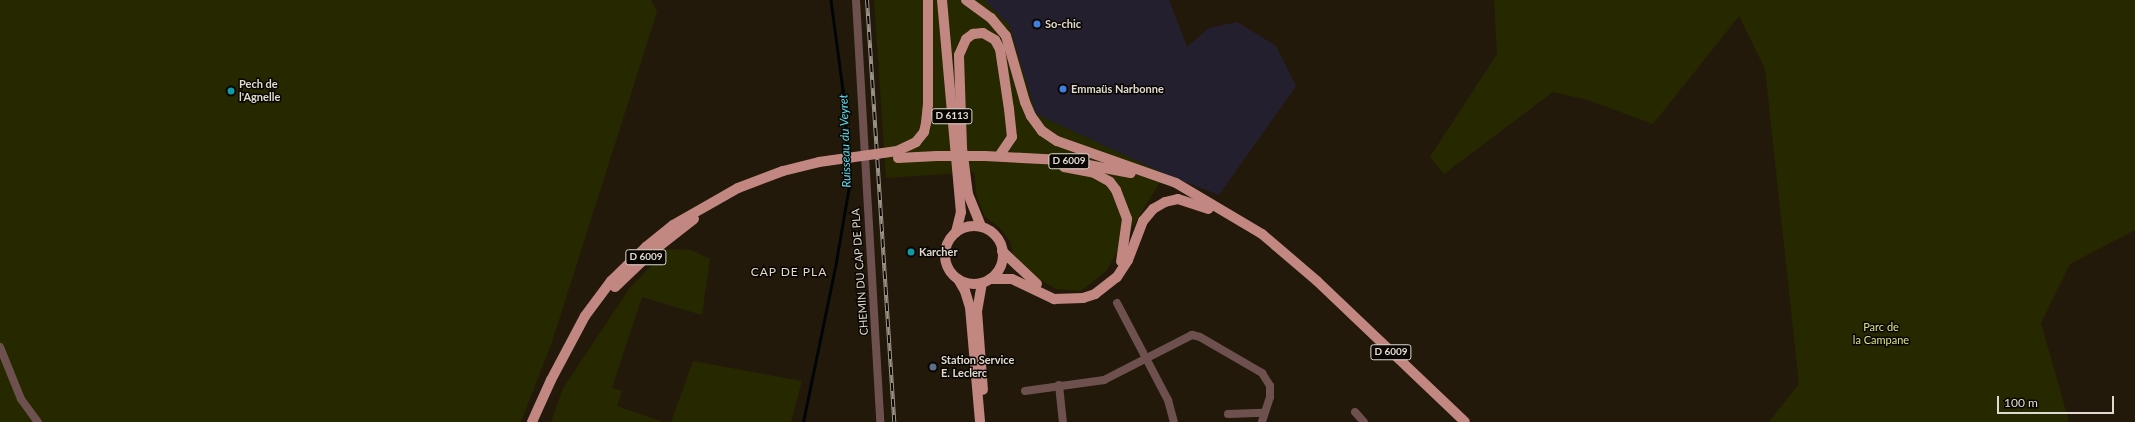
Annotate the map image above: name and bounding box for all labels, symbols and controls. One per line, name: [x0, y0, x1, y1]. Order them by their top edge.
place label: So-chic: [1045, 17, 1081, 31]
marker: So-chic: [1032, 19, 1042, 29]
place label: Pech de l'Agnelle: [239, 78, 280, 104]
place label: Emmaüs Narbonne: [1071, 82, 1164, 96]
marker: Emmaüs Narbonne: [1058, 84, 1068, 94]
marker: Pech de l'Agnelle: [226, 86, 236, 96]
water label: Ruisseau du Veyret: [836, 94, 854, 188]
road number: D 6113: [931, 108, 973, 124]
road number: D 6009: [1048, 153, 1090, 169]
street label: CHEMIN DU CAP DE PLA: [849, 208, 871, 336]
place label: Karcher: [919, 245, 958, 259]
marker: Karcher: [906, 247, 916, 257]
road number: D 6009: [625, 249, 667, 265]
district label: CAP DE PLA: [750, 265, 828, 279]
park label: Parc de la Campane: [1853, 321, 1909, 347]
road number: D 6009: [1370, 344, 1412, 360]
place label: Station Service E. Leclerc: [941, 354, 1014, 380]
marker: Station Service E. Leclerc: [928, 362, 938, 372]
scale bar: [1999, 388, 2116, 414]
text: 100 m: [2004, 395, 2038, 410]

